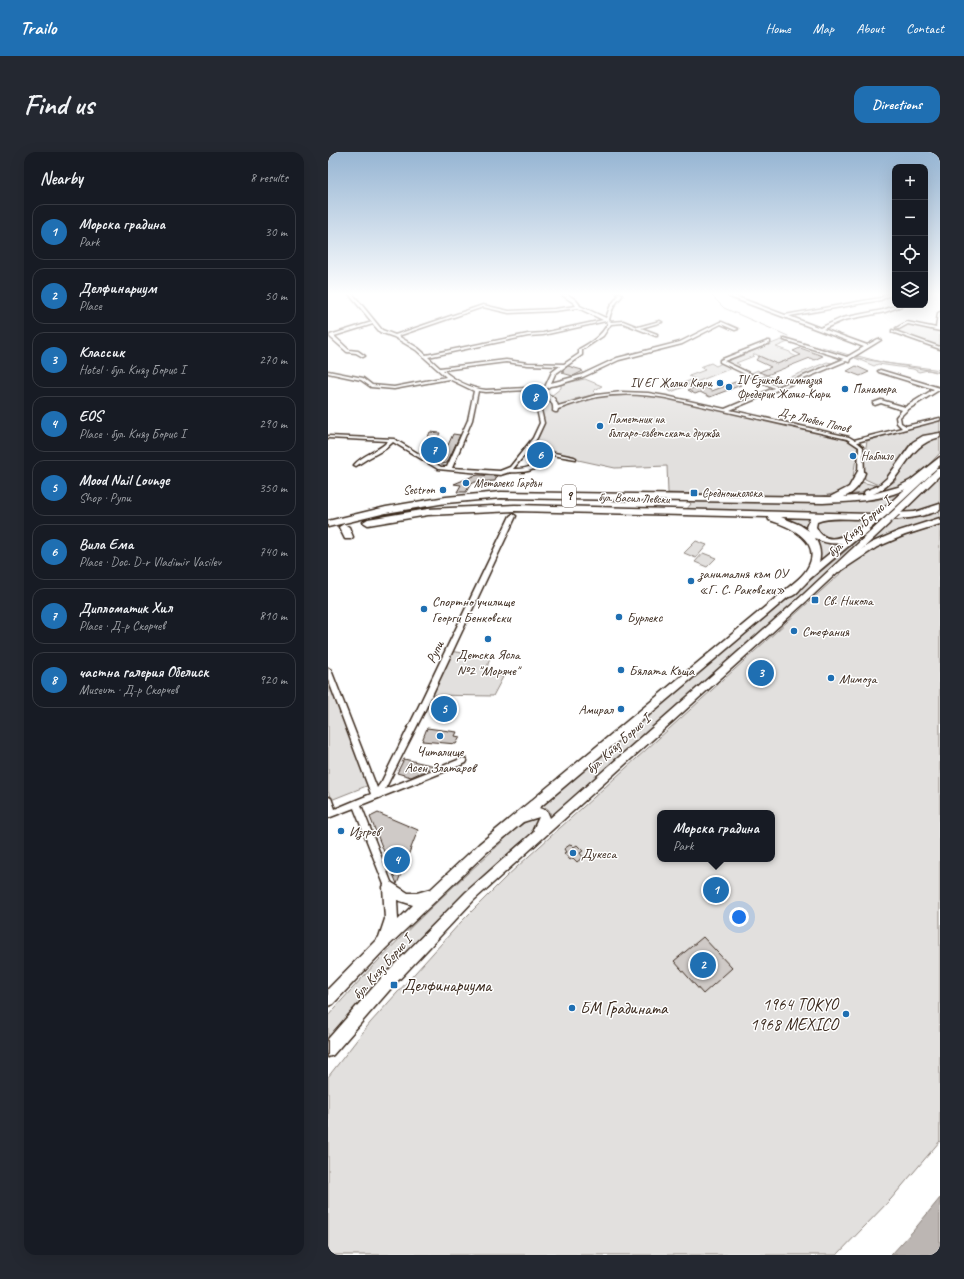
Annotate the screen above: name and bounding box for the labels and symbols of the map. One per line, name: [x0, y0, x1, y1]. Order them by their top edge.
place label: IV Езикова гимназия Фредерик Жолио-Кюри: [737, 372, 831, 402]
place label: IV ЕГ Жолио Кюри: [630, 375, 713, 391]
marker: IV ЕГ Жолио Кюри: [715, 378, 725, 388]
place label: Панамера: [853, 381, 897, 397]
pin: 8: [522, 382, 548, 412]
marker: IV Езикова гимназия Фредерик Жолио-Кюри: [724, 382, 734, 392]
marker: Панамера: [840, 384, 850, 394]
street label: Д-р Любен Попов: [777, 404, 853, 437]
place label: Паметник на българо-съветската дружба: [608, 411, 720, 441]
marker: Паметник на българо-съветската дружба: [595, 421, 605, 431]
pin: 7: [421, 435, 447, 465]
pin: 6: [527, 440, 553, 470]
place label: Наблизо: [861, 448, 894, 464]
marker: Наблизо: [848, 451, 858, 461]
place label: Металекс Гардън: [474, 475, 543, 491]
marker: Металекс Гардън: [461, 478, 471, 488]
place label: Sectron: [403, 482, 436, 498]
marker: Sectron: [438, 485, 448, 495]
road number: 9: [562, 485, 576, 507]
place label: Средношколска: [702, 485, 763, 501]
marker: Средношколска: [689, 488, 699, 498]
street label: бул. Васил Левски: [598, 489, 671, 507]
street label: бул. Княз Борис I: [824, 491, 897, 561]
place label: занималня към ОУ «Г. С. Раковски»: [697, 565, 790, 598]
marker: занималня към ОУ «Г. С. Раковски»: [686, 576, 696, 586]
place label: Св. Никола: [823, 592, 874, 609]
place label: Спортно училище Георги Бенковски: [432, 593, 516, 626]
marker: Св. Никола: [810, 595, 820, 605]
marker: Спортно училище Георги Бенковски: [419, 604, 429, 614]
place label: Бурлекс: [627, 609, 663, 626]
marker: Бурлекс: [614, 612, 624, 622]
place label: Стефания: [802, 623, 850, 640]
marker: Стефания: [789, 626, 799, 636]
marker: Детска Ясла №2 "Моряче": [483, 634, 493, 644]
street label: Рупи: [422, 637, 448, 666]
place label: Детска Ясла №2 "Моряче": [456, 646, 522, 679]
pin: 3: [748, 658, 774, 688]
place label: Бялата Къща: [629, 662, 695, 679]
marker: Бялата Къща: [616, 665, 626, 675]
place label: Мимоза: [839, 670, 878, 687]
marker: Мимоза: [826, 673, 836, 683]
pin: 5: [431, 694, 457, 724]
place label: Амирал: [578, 701, 614, 718]
marker: Амирал: [616, 704, 626, 714]
street label: бул. Княз Борис I: [582, 708, 656, 777]
marker: Читалище Асен Златаров: [435, 731, 445, 741]
place label: Читалище Асен Златаров: [405, 743, 478, 776]
place label: Изгрев: [349, 823, 383, 840]
marker: Изгрев: [336, 826, 346, 836]
pin: 4: [384, 845, 410, 875]
place label: Дукеса: [581, 845, 618, 862]
marker: Дукеса: [568, 848, 578, 858]
pin: 1: [703, 875, 729, 905]
your location: [729, 907, 749, 927]
street label: бул. Княз Борис I: [349, 929, 418, 1003]
pin: 2: [690, 950, 716, 980]
place label: Делфинариума: [402, 975, 493, 996]
marker: Делфинариума: [389, 980, 399, 990]
place label: 1964 TOKYO 1968 MEXICO: [750, 994, 840, 1035]
place label: БМ Градината: [580, 998, 669, 1019]
marker: БМ Градината: [567, 1003, 577, 1013]
marker: 1964 TOKYO 1968 MEXICO: [841, 1009, 851, 1019]

